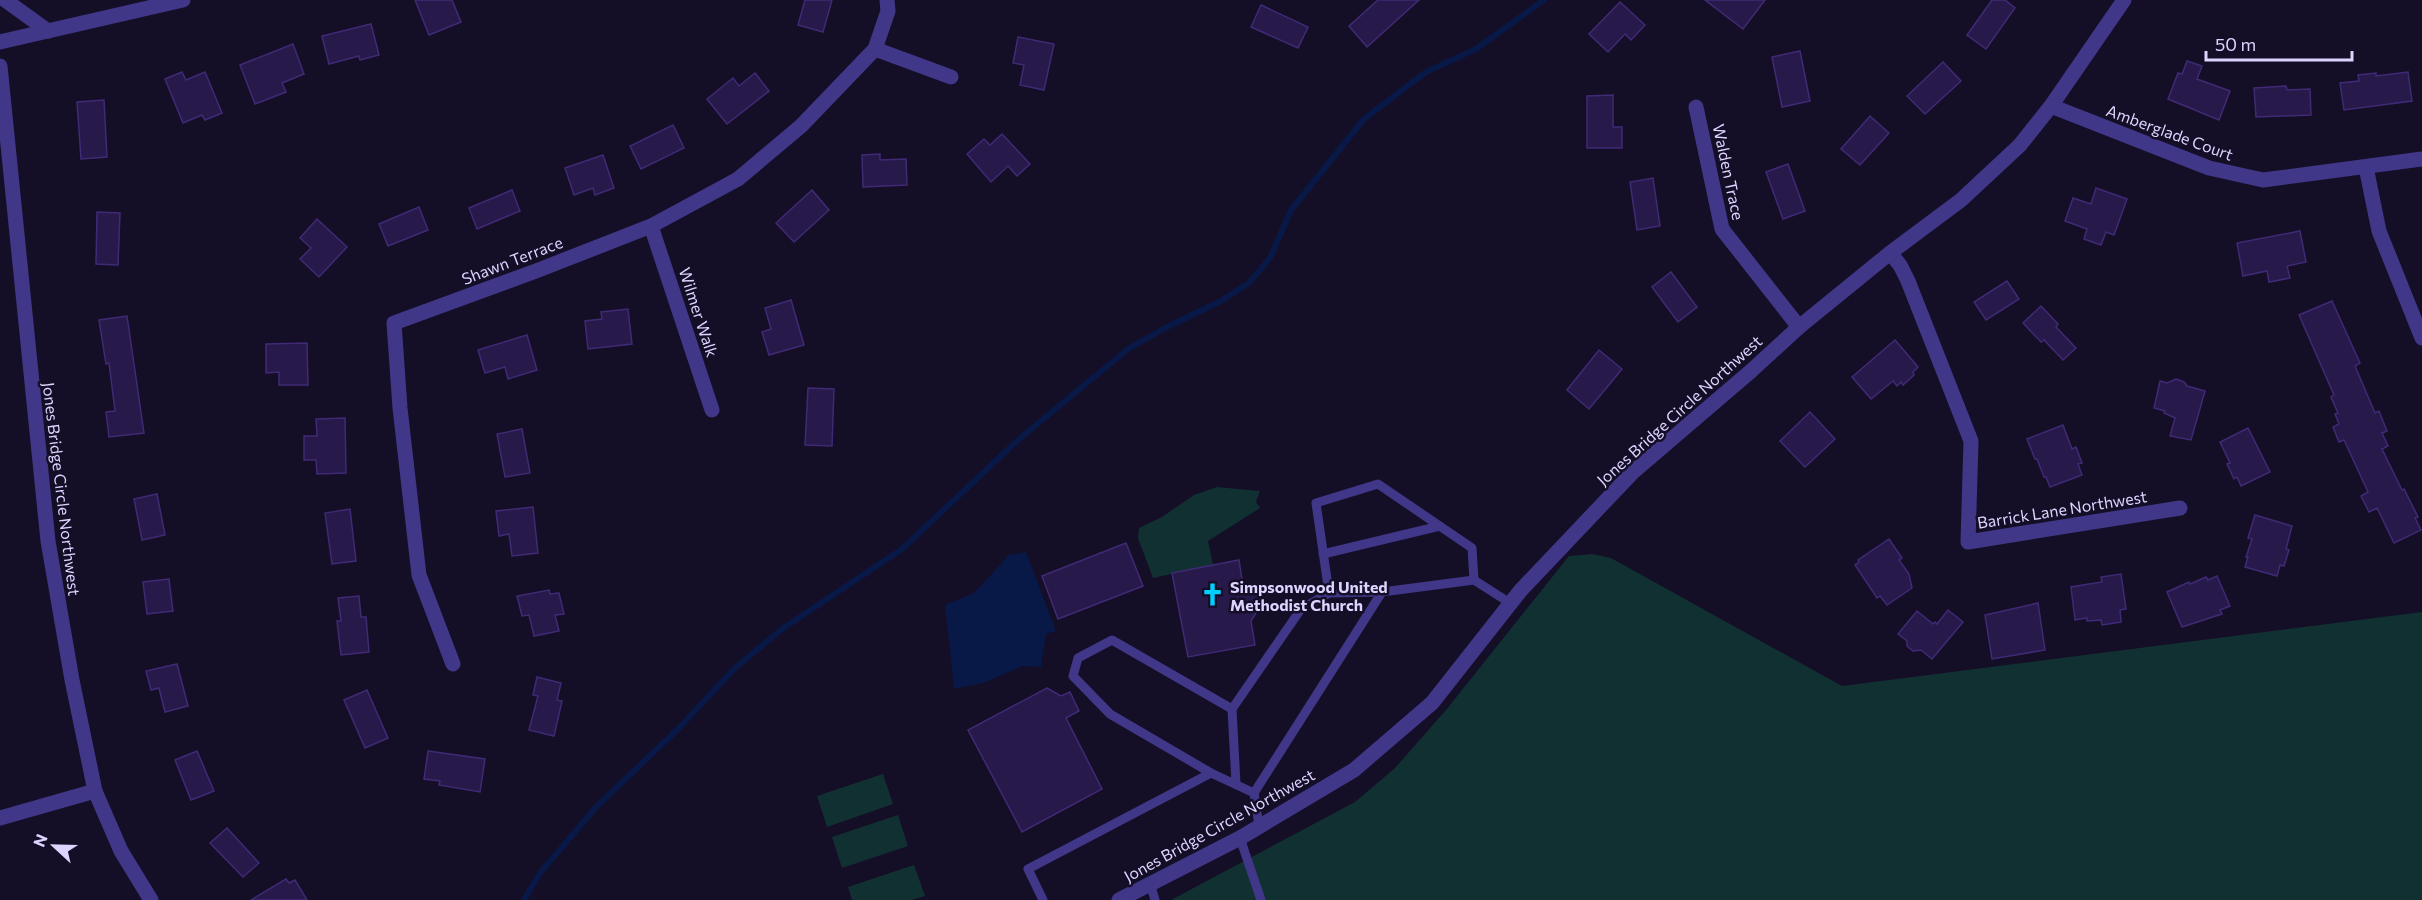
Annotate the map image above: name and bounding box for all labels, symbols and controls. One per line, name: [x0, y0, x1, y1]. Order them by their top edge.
scale bar: [2206, 24, 2352, 62]
text: 50 m: [2215, 33, 2256, 55]
street label: Amberglade Court: [2104, 100, 2236, 164]
street label: Walden Trace: [1710, 122, 1748, 222]
street label: Shawn Terrace: [459, 232, 565, 288]
street label: Wilmer Walk: [676, 265, 722, 359]
street label: Jones Bridge Circle Northwest: [1593, 331, 1766, 489]
street label: Jones Bridge Circle Northwest: [39, 381, 85, 597]
street label: Barrick Lane Northwest: [1976, 486, 2149, 532]
place label: Simpsonwood United Methodist Church: [1230, 577, 1388, 614]
church icon: Simpsonwood United Methodist Church: [1199, 582, 1225, 608]
street label: Jones Bridge Circle Northwest: [1120, 764, 1318, 885]
north arrow: [24, 816, 84, 876]
text: N: [29, 831, 51, 849]

